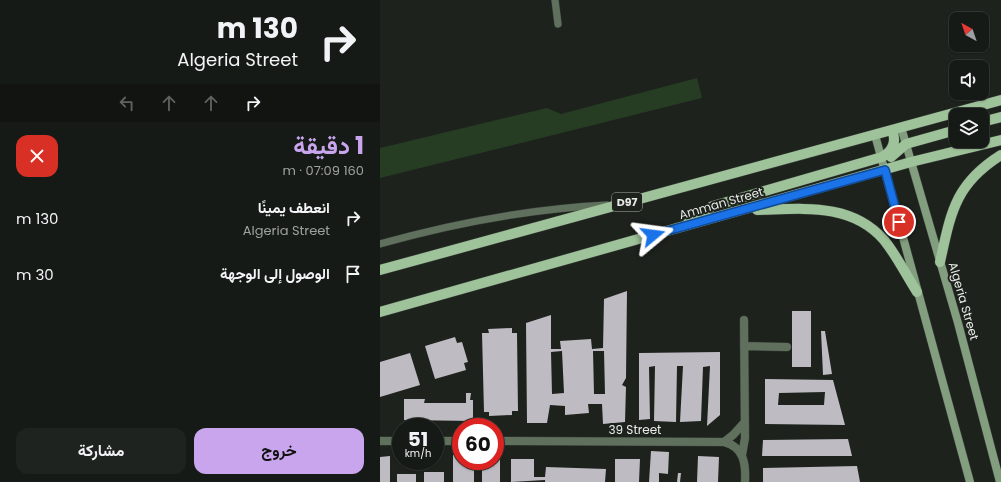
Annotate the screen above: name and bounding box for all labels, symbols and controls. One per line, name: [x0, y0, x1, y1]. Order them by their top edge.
text: 130 m: [217, 9, 298, 48]
north arrow: [949, 12, 989, 52]
map controls: [949, 12, 989, 148]
icon: right: [312, 16, 364, 68]
text: Algeria Street: [177, 47, 298, 72]
button: sound: [949, 60, 989, 100]
icon: left: [116, 92, 138, 114]
icon: ahead: [158, 92, 180, 114]
icon: ahead: [200, 92, 222, 114]
icon: right: [242, 92, 264, 114]
button: layers: [949, 108, 989, 148]
text: 1 دقيقة: [293, 129, 364, 162]
button: close: [16, 135, 58, 177]
text: 160 m · 07:09: [282, 161, 364, 180]
street label: Amman Street: [677, 183, 765, 223]
road number: D97: [612, 193, 642, 211]
text: انعطف يمينًا: [258, 197, 330, 218]
pin: [882, 205, 916, 239]
icon: right: [342, 207, 364, 229]
text: 130 m: [16, 208, 59, 229]
icon: arrive: [888, 211, 910, 233]
position arrow: [632, 214, 674, 256]
text: Algeria Street: [243, 221, 330, 240]
street label: Algeria Street: [945, 260, 983, 342]
text: الوصول إلى الوجهة: [220, 263, 330, 284]
icon: arrive: [342, 263, 364, 285]
text: 30 m: [16, 264, 54, 285]
speed limit sign: 60: [452, 418, 504, 470]
street label: 39 Street: [609, 421, 661, 438]
text: 51: [408, 425, 428, 453]
button: مشاركة: [16, 428, 186, 474]
button: خروج: [194, 428, 364, 474]
text: km/h: [405, 446, 431, 461]

